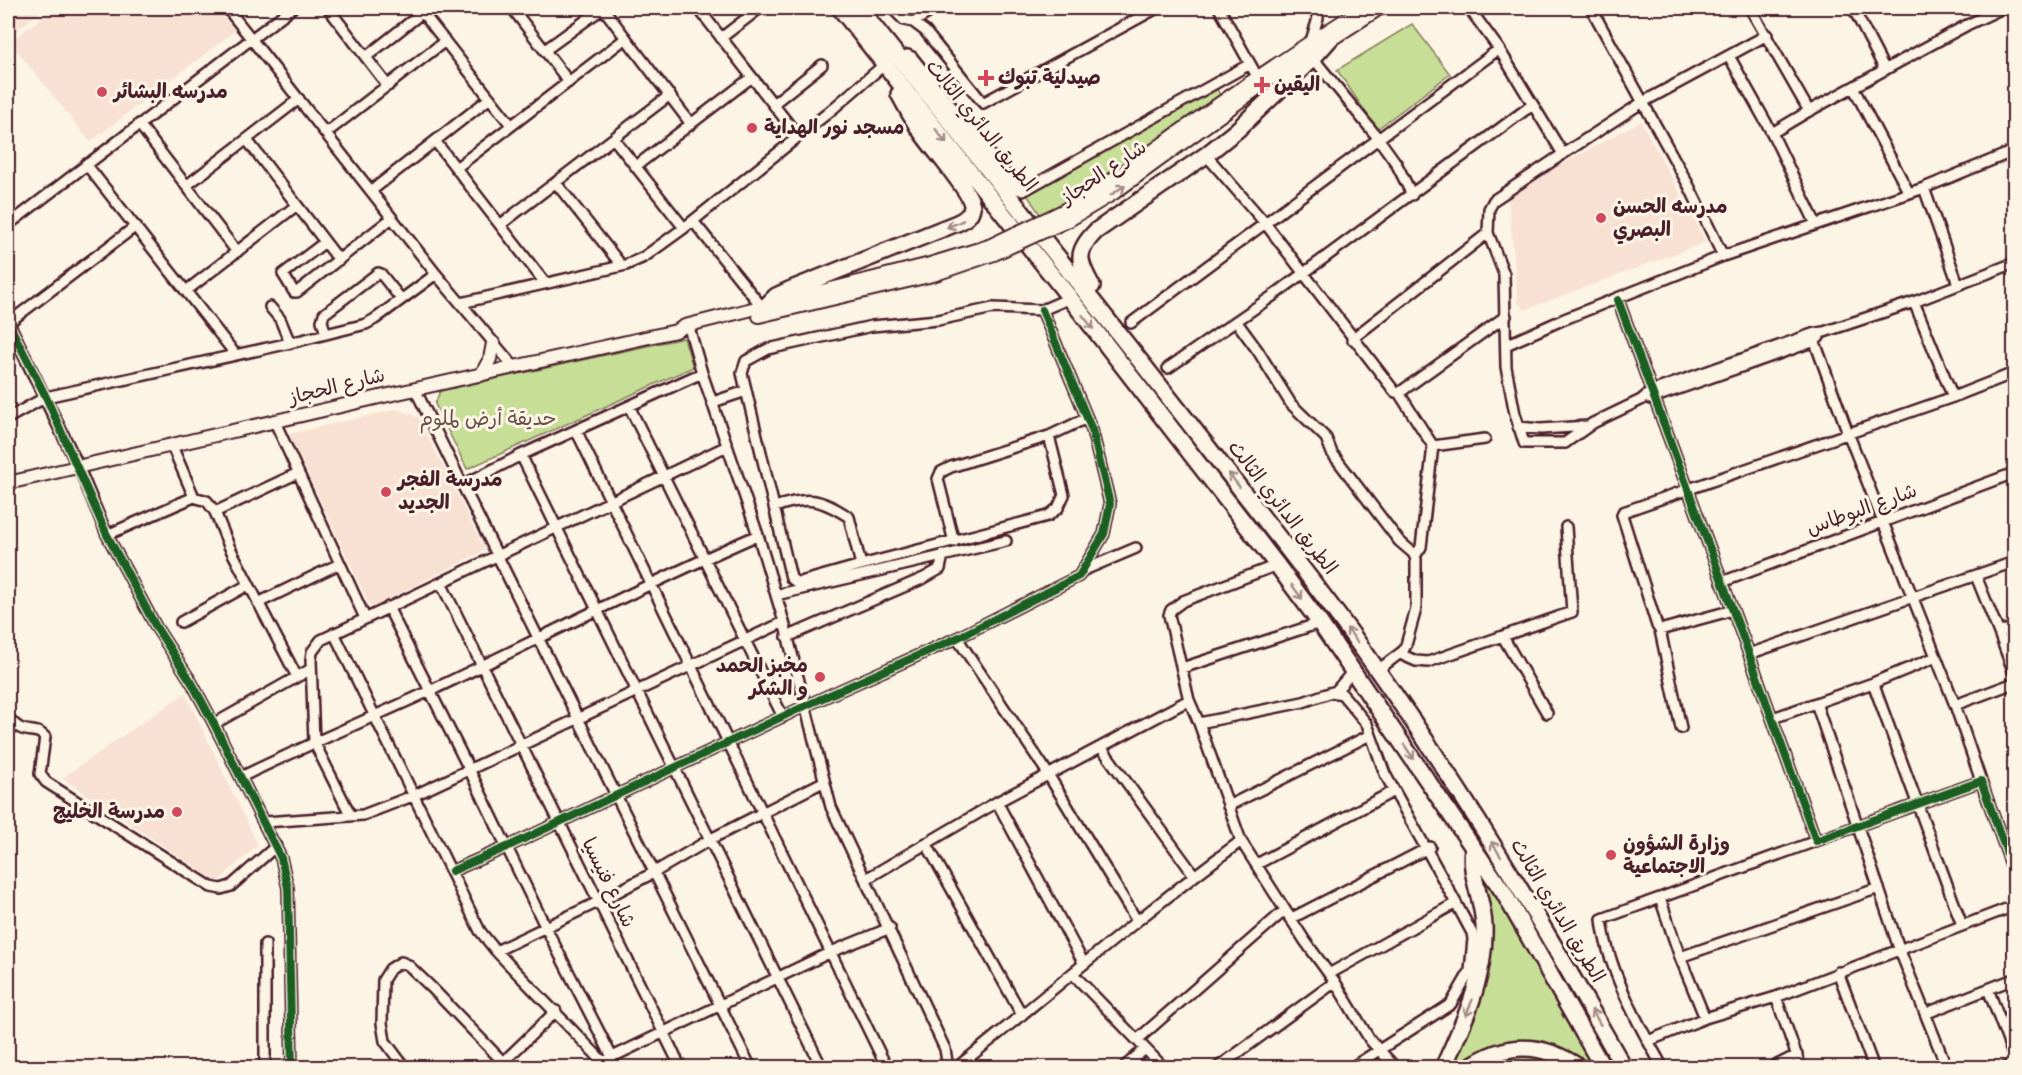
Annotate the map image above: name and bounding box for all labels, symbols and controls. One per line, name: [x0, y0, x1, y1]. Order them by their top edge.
street label: الطريق الدائري الثالث: [919, 54, 1043, 198]
place label: صيدلية تبوك: [998, 65, 1101, 92]
marker: صيدلية تبوك: [979, 71, 993, 85]
place label: اليقين: [1274, 72, 1320, 99]
marker: اليقين: [1255, 78, 1269, 92]
place label: مدرسه البشائر: [112, 79, 228, 106]
marker: مدرسه البشائر: [95, 85, 109, 99]
place label: مسجد نور الهداية: [764, 115, 904, 142]
marker: مسجد نور الهداية: [745, 121, 759, 135]
one-way arrow: [935, 128, 948, 144]
street label: شارع الحجاز: [1054, 134, 1152, 213]
one-way arrow: [1110, 183, 1126, 196]
place label: مدرسه الحسن البصري: [1613, 194, 1728, 245]
marker: مدرسه الحسن البصري: [1594, 211, 1608, 225]
one-way arrow: [946, 219, 964, 230]
one-way arrow: [1082, 313, 1095, 329]
street label: شارع الحجاز: [284, 362, 388, 412]
park label: حديقة أرض لملوم: [419, 406, 557, 434]
street label: الطريق الدائري الثالث: [1221, 435, 1343, 581]
place label: مدرسة الفجر الجديد: [396, 467, 503, 517]
one-way arrow: [1227, 472, 1240, 488]
street label: شارع البوطاس: [1803, 478, 1921, 542]
marker: مدرسة الفجر الجديد: [379, 485, 393, 499]
one-way arrow: [1291, 584, 1304, 600]
one-way arrow: [1346, 628, 1358, 644]
place label: مخبز الحمد و الشكر: [716, 653, 808, 703]
marker: مخبز الحمد و الشكر: [813, 670, 827, 684]
one-way arrow: [1403, 743, 1415, 760]
place label: مدرسة الخليج: [53, 799, 165, 826]
marker: مدرسة الخليج: [170, 805, 184, 819]
place label: وزارة الشؤون الاجتماعية: [1623, 831, 1730, 881]
street label: شارع فنيسيا: [575, 833, 641, 933]
street label: الطريق الدائري الثالث: [1503, 834, 1611, 988]
one-way arrow: [1490, 841, 1502, 858]
marker: وزارة الشؤون الاجتماعية: [1604, 848, 1618, 862]
one-way arrow: [1463, 998, 1474, 1016]
one-way arrow: [1589, 1008, 1601, 1025]

